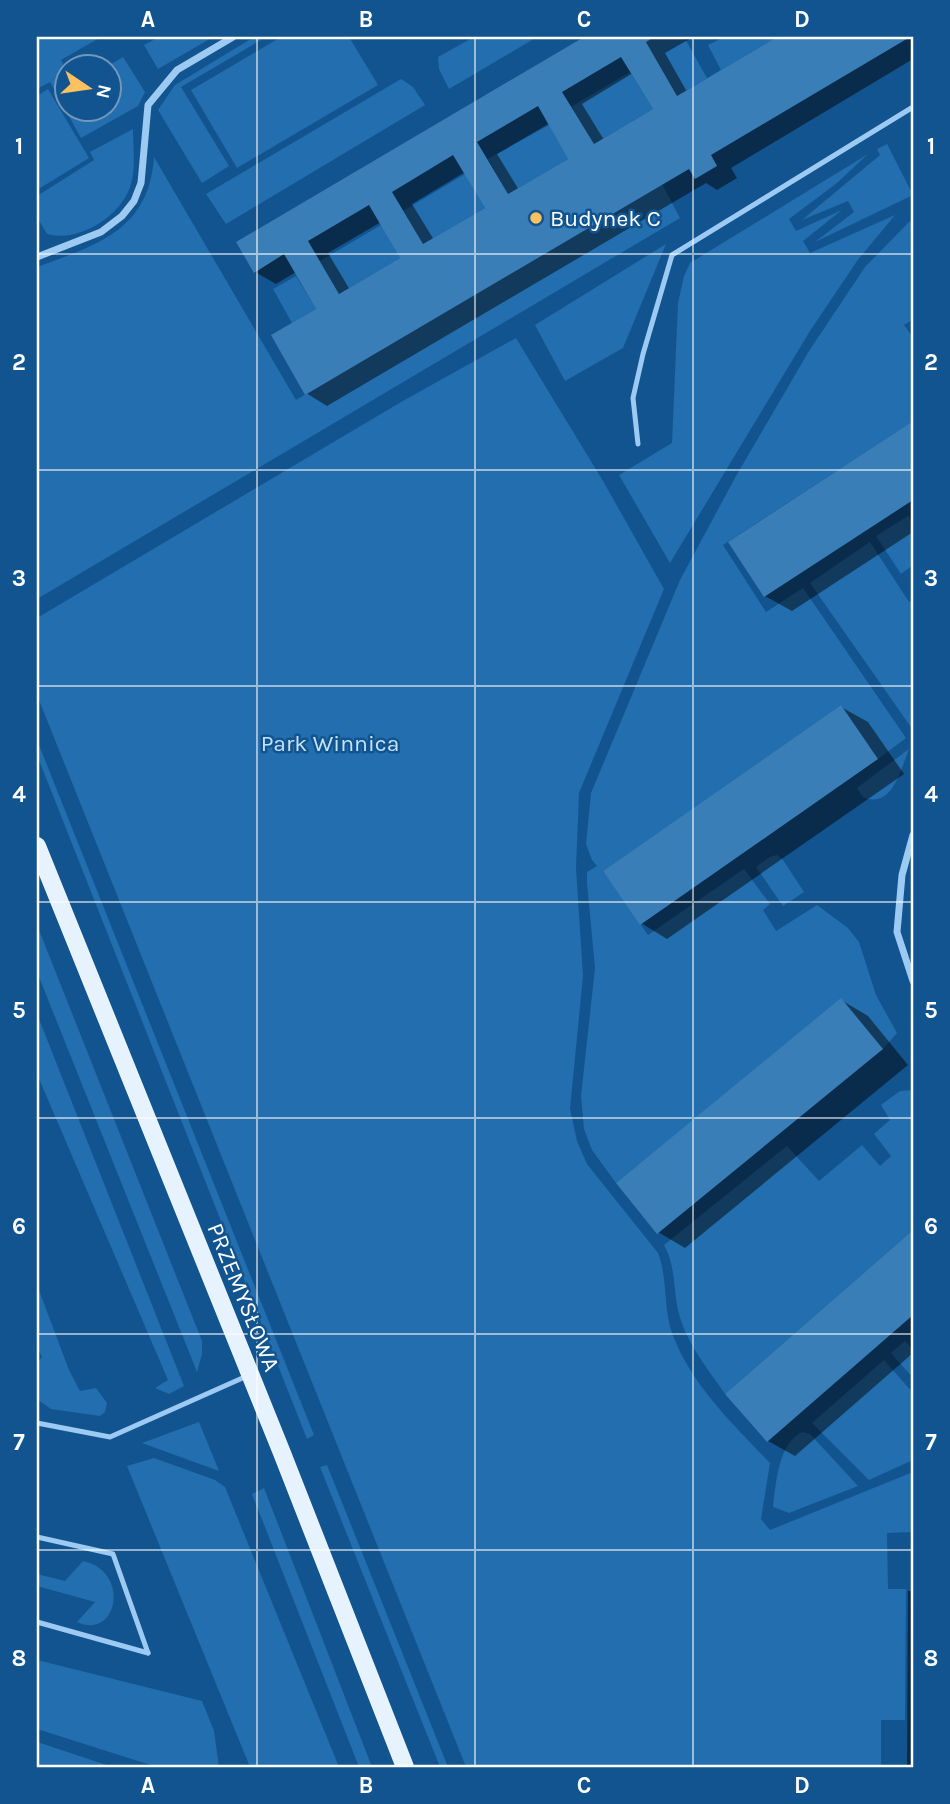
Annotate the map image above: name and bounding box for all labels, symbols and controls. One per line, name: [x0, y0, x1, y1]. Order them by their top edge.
text: A: [141, 6, 155, 33]
text: B: [359, 6, 373, 33]
text: C: [577, 6, 591, 33]
text: D: [794, 6, 810, 33]
north arrow: [52, 52, 122, 122]
text: N: [91, 82, 116, 101]
text: 1: [15, 133, 23, 160]
text: 1: [927, 133, 935, 160]
place label: Budynek C: [550, 205, 661, 232]
marker: Budynek C: [528, 210, 544, 226]
text: 2: [12, 349, 26, 376]
text: 2: [924, 349, 938, 376]
text: 3: [12, 565, 26, 592]
text: 3: [924, 565, 938, 592]
park label: Park Winnica: [261, 730, 399, 757]
text: 4: [12, 781, 26, 808]
text: 4: [924, 781, 938, 808]
text: 5: [12, 997, 26, 1024]
text: 5: [924, 997, 938, 1024]
text: 6: [12, 1213, 26, 1240]
text: 6: [924, 1213, 938, 1240]
street label: PRZEMYSŁOWA: [202, 1219, 286, 1375]
text: 7: [13, 1429, 25, 1456]
text: 7: [925, 1429, 937, 1456]
text: 8: [12, 1645, 26, 1672]
text: 8: [924, 1645, 938, 1672]
text: A: [141, 1772, 155, 1799]
text: B: [359, 1772, 373, 1799]
text: C: [577, 1772, 591, 1799]
text: D: [794, 1772, 810, 1799]

